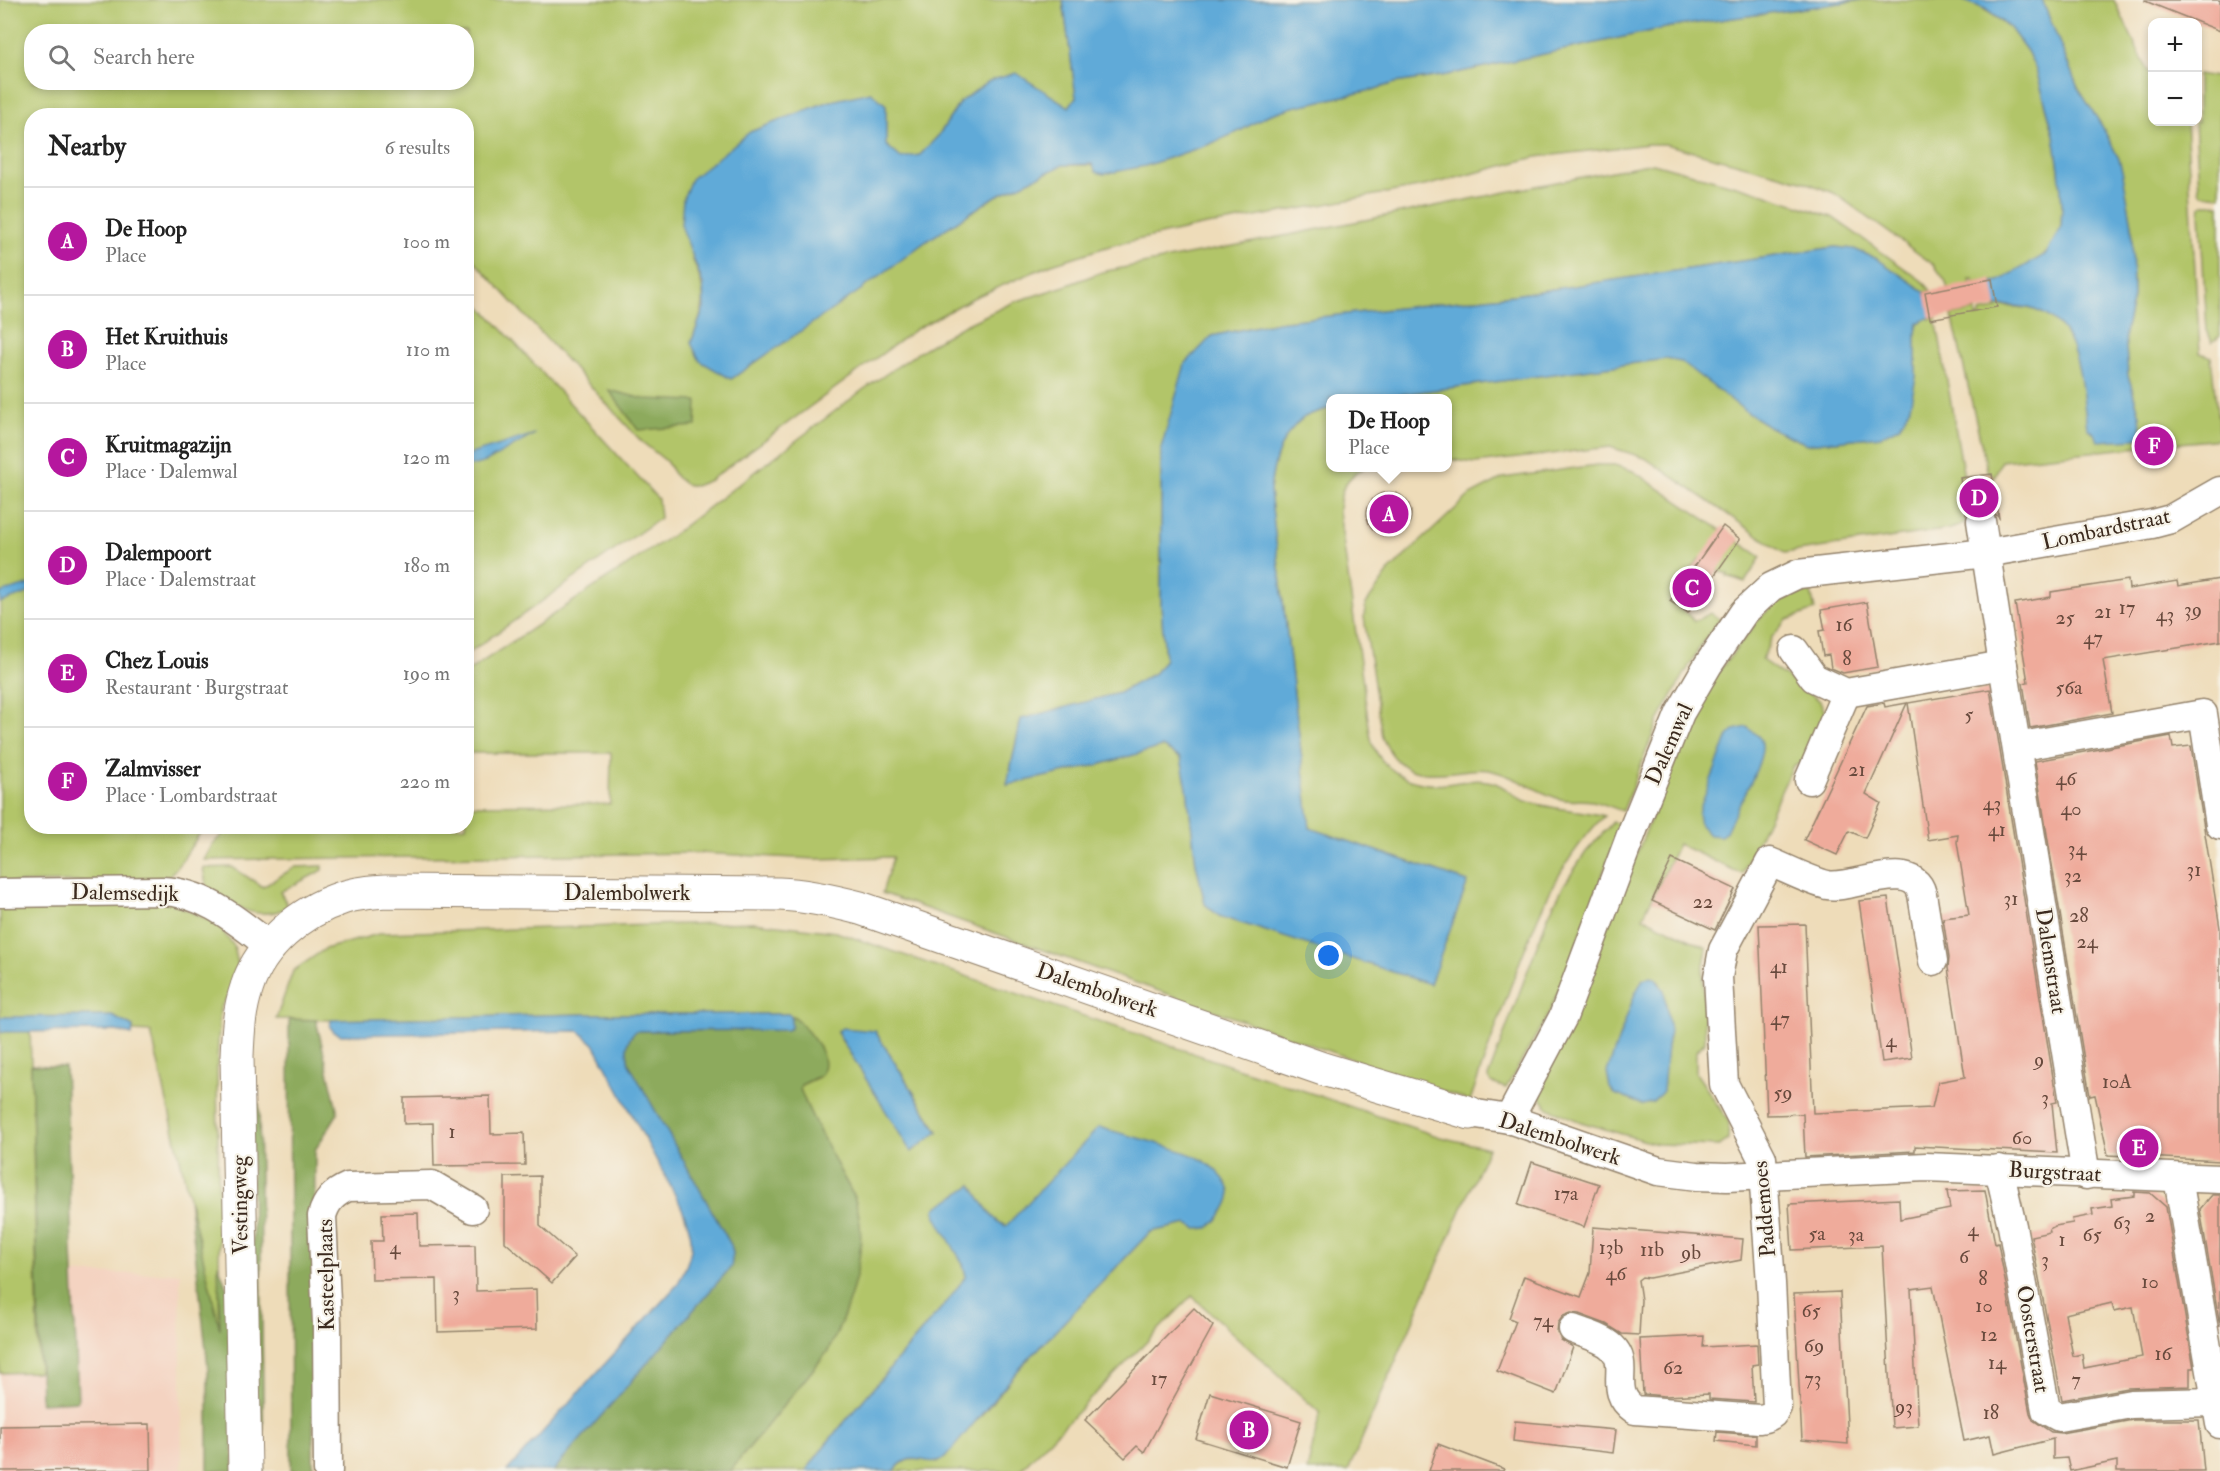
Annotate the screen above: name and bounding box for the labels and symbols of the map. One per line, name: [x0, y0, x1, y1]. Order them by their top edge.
pin: F: [2134, 424, 2174, 468]
pin: D: [1960, 476, 1998, 520]
pin: A: [1370, 492, 1408, 536]
street label: Lombardstraat: [2039, 502, 2173, 556]
pin: C: [1672, 566, 1712, 610]
house number: 17: [2119, 595, 2135, 620]
house number: 39: [2184, 597, 2202, 622]
house number: 21: [2094, 599, 2112, 624]
house number: 43: [2156, 602, 2174, 627]
house number: 25: [2056, 605, 2075, 630]
house number: 16: [1835, 612, 1853, 637]
house number: 47: [2083, 625, 2103, 650]
house number: 8: [1842, 646, 1852, 671]
house number: 56a: [2055, 675, 2083, 700]
street label: Dalemwal: [1639, 698, 1700, 789]
house number: 5: [1965, 702, 1974, 727]
house number: 21: [1848, 757, 1866, 782]
house number: 46: [2056, 766, 2077, 791]
house number: 43: [1983, 791, 2001, 816]
house number: 40: [2060, 796, 2082, 821]
house number: 41: [1988, 817, 2006, 842]
house number: 34: [2068, 836, 2087, 861]
house number: 31: [2187, 857, 2201, 882]
house number: 32: [2064, 863, 2082, 888]
street label: Dalemsedijk: [71, 878, 180, 908]
street label: Dalembolwerk: [564, 879, 691, 907]
house number: 31: [2004, 886, 2018, 911]
house number: 22: [1693, 889, 1713, 914]
house number: 28: [2069, 903, 2089, 928]
street label: Dalemstraat: [2029, 906, 2073, 1016]
house number: 24: [2077, 929, 2099, 954]
your location: [1314, 941, 1343, 970]
house number: 41: [1770, 954, 1788, 979]
street label: Dalembolwerk: [1033, 956, 1162, 1024]
house number: 47: [1770, 1006, 1790, 1031]
house number: 4: [1886, 1028, 1898, 1053]
house number: 9: [2032, 1047, 2044, 1072]
house number: 10A: [2102, 1069, 2132, 1094]
house number: 59: [1773, 1080, 1793, 1105]
house number: 3: [2041, 1085, 2049, 1110]
street label: Dalembolwerk: [1495, 1106, 1625, 1172]
house number: 1: [448, 1119, 456, 1144]
house number: 60: [2012, 1125, 2032, 1150]
pin: E: [2120, 1126, 2158, 1170]
street label: Vestingweg: [225, 1154, 255, 1255]
street label: Burgstraat: [2008, 1156, 2102, 1188]
street label: Paddemoes: [1746, 1160, 1782, 1258]
house number: 17a: [1554, 1181, 1579, 1206]
house number: 2: [2145, 1203, 2155, 1228]
house number: 63: [2113, 1210, 2131, 1235]
house number: 4: [1968, 1217, 1980, 1242]
street label: Kasteelplaats: [311, 1218, 342, 1331]
house number: 5a: [1808, 1221, 1826, 1246]
house number: 3a: [1848, 1222, 1865, 1247]
house number: 65: [2083, 1222, 2102, 1247]
house number: 1: [2058, 1227, 2066, 1252]
house number: 4: [390, 1235, 402, 1260]
house number: 13b: [1599, 1235, 1623, 1260]
house number: 11b: [1640, 1237, 1664, 1262]
house number: 9b: [1679, 1240, 1701, 1265]
house number: 6: [1959, 1244, 1970, 1269]
house number: 3: [2041, 1247, 2049, 1272]
house number: 46: [1606, 1261, 1627, 1286]
house number: 8: [1978, 1266, 1988, 1291]
house number: 10: [2141, 1269, 2159, 1294]
house number: 3: [452, 1281, 460, 1306]
street label: Oosterstraat: [2010, 1283, 2056, 1395]
house number: 10: [1975, 1293, 1993, 1318]
house number: 65: [1802, 1298, 1821, 1323]
house number: 74: [1533, 1308, 1554, 1333]
house number: 12: [1980, 1322, 1998, 1347]
house number: 69: [1804, 1333, 1824, 1358]
house number: 16: [2154, 1341, 2172, 1366]
house number: 14: [1988, 1350, 2007, 1375]
house number: 62: [1663, 1355, 1683, 1380]
house number: 17: [1151, 1366, 1167, 1391]
house number: 73: [1805, 1366, 1821, 1391]
house number: 7: [2071, 1367, 2081, 1392]
house number: 93: [1893, 1394, 1913, 1419]
house number: 18: [1983, 1400, 1999, 1425]
pin: B: [1230, 1408, 1268, 1452]

